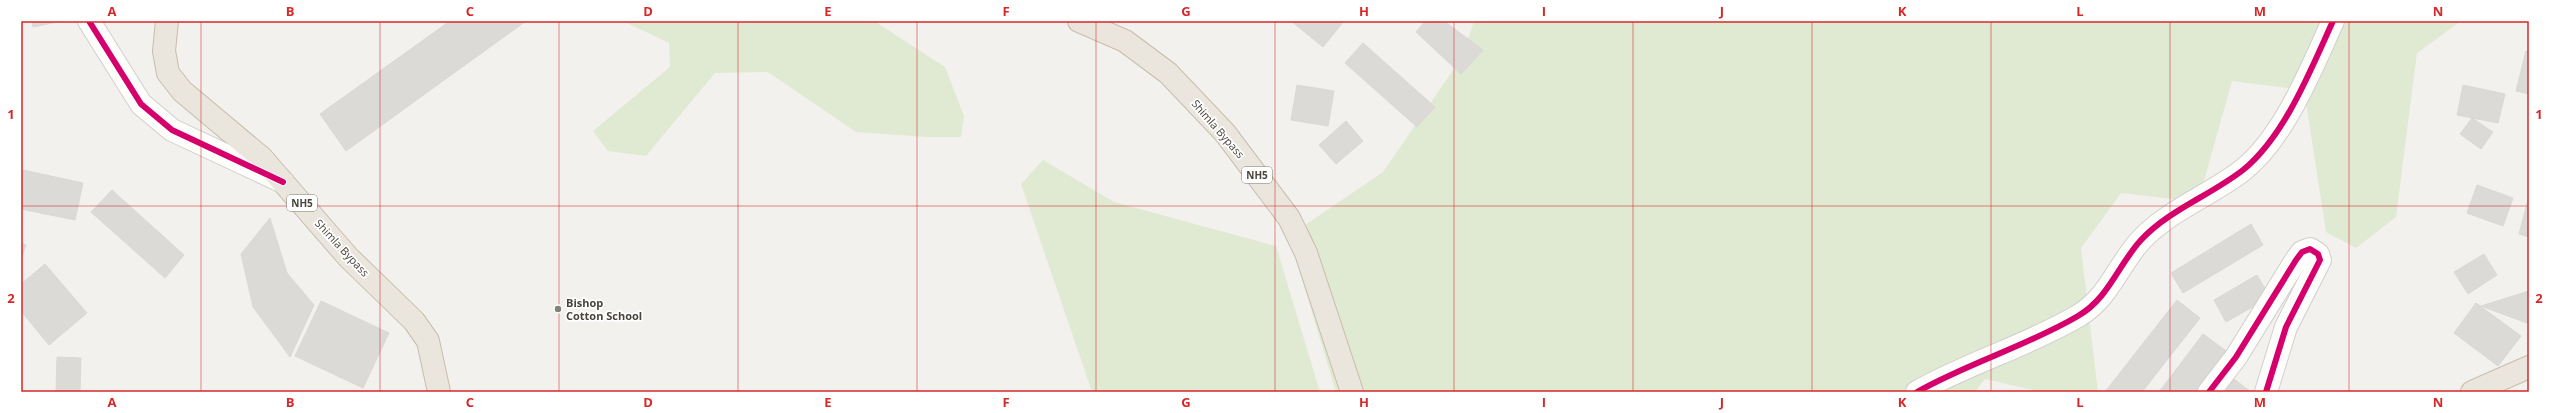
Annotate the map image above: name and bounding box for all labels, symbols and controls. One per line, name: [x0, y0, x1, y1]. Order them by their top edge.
text: A: [108, 2, 117, 20]
text: B: [286, 2, 295, 20]
text: C: [466, 2, 474, 20]
text: D: [643, 2, 653, 20]
text: E: [824, 2, 832, 20]
text: F: [1002, 2, 1010, 20]
text: G: [1181, 2, 1191, 20]
text: H: [1359, 2, 1369, 20]
text: I: [1542, 2, 1546, 20]
text: J: [1719, 2, 1724, 20]
text: K: [1898, 2, 1907, 20]
text: L: [2076, 2, 2084, 20]
text: M: [2254, 2, 2266, 20]
text: N: [2433, 2, 2443, 20]
street label: Shimla Bypass: [1189, 96, 1248, 161]
text: 1: [7, 105, 15, 123]
text: 1: [2535, 105, 2543, 123]
road number: NH5: [1242, 167, 1272, 183]
road number: NH5: [287, 195, 317, 211]
street label: Shimla Bypass: [312, 216, 373, 280]
text: 2: [7, 289, 15, 307]
text: 2: [2535, 289, 2543, 307]
place label: Bishop Cotton School: [566, 295, 642, 323]
marker: Bishop Cotton School: [553, 304, 563, 314]
text: A: [108, 393, 117, 411]
text: B: [286, 393, 295, 411]
text: C: [466, 393, 474, 411]
text: D: [643, 393, 653, 411]
text: E: [824, 393, 832, 411]
text: F: [1002, 393, 1010, 411]
text: G: [1181, 393, 1191, 411]
text: H: [1359, 393, 1369, 411]
text: I: [1542, 393, 1546, 411]
text: J: [1719, 393, 1724, 411]
text: K: [1898, 393, 1907, 411]
text: L: [2076, 393, 2084, 411]
text: M: [2254, 393, 2266, 411]
text: N: [2433, 393, 2443, 411]

